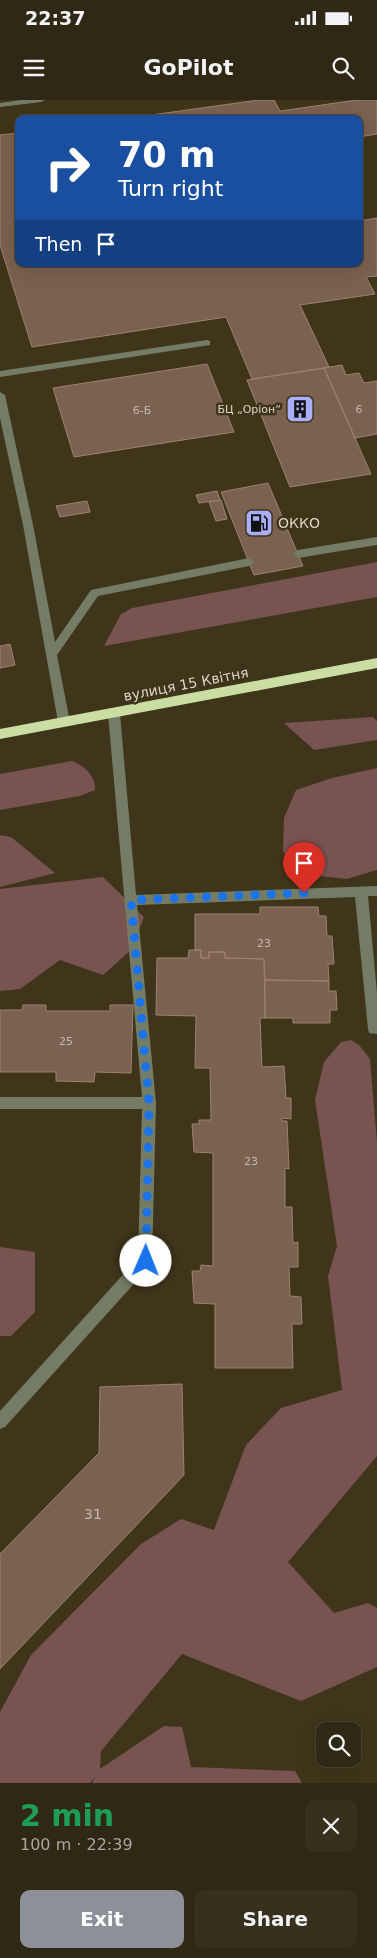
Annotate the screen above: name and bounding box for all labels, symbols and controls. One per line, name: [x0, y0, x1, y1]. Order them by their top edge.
text: 22:37: [25, 7, 85, 29]
icon: menu: [20, 54, 48, 82]
icon: search: [329, 54, 357, 82]
text: GoPilot: [143, 55, 234, 80]
icon: right: [35, 135, 100, 200]
text: 70 m: [118, 135, 215, 175]
text: Turn right: [118, 176, 223, 201]
icon: arrive: [92, 230, 120, 258]
text: Then: [35, 233, 82, 255]
building icon: БЦ „Оріон“: [285, 394, 315, 424]
place label: БЦ „Оріон“: [217, 403, 281, 416]
house number: 6: [356, 403, 363, 416]
house number: 6-Б: [133, 404, 151, 417]
fuel station icon: ОККО: [244, 508, 274, 538]
place label: ОККО: [278, 515, 320, 531]
street label: вулиця 15 Квітня: [122, 664, 250, 704]
pin: [283, 842, 325, 893]
icon: arrive: [290, 849, 318, 877]
house number: 23: [257, 937, 271, 950]
house number: 25: [59, 1035, 73, 1048]
house number: 23: [244, 1155, 258, 1168]
position arrow: [119, 1234, 171, 1286]
house number: 31: [84, 1506, 102, 1522]
map controls: [316, 1722, 361, 1767]
button: search: [316, 1722, 361, 1767]
text: 2 min: [20, 1798, 114, 1833]
button: close: [305, 1800, 357, 1852]
text: 100 m · 22:39: [20, 1835, 133, 1854]
button: Exit: [20, 1890, 184, 1948]
button: Share: [194, 1890, 357, 1948]

